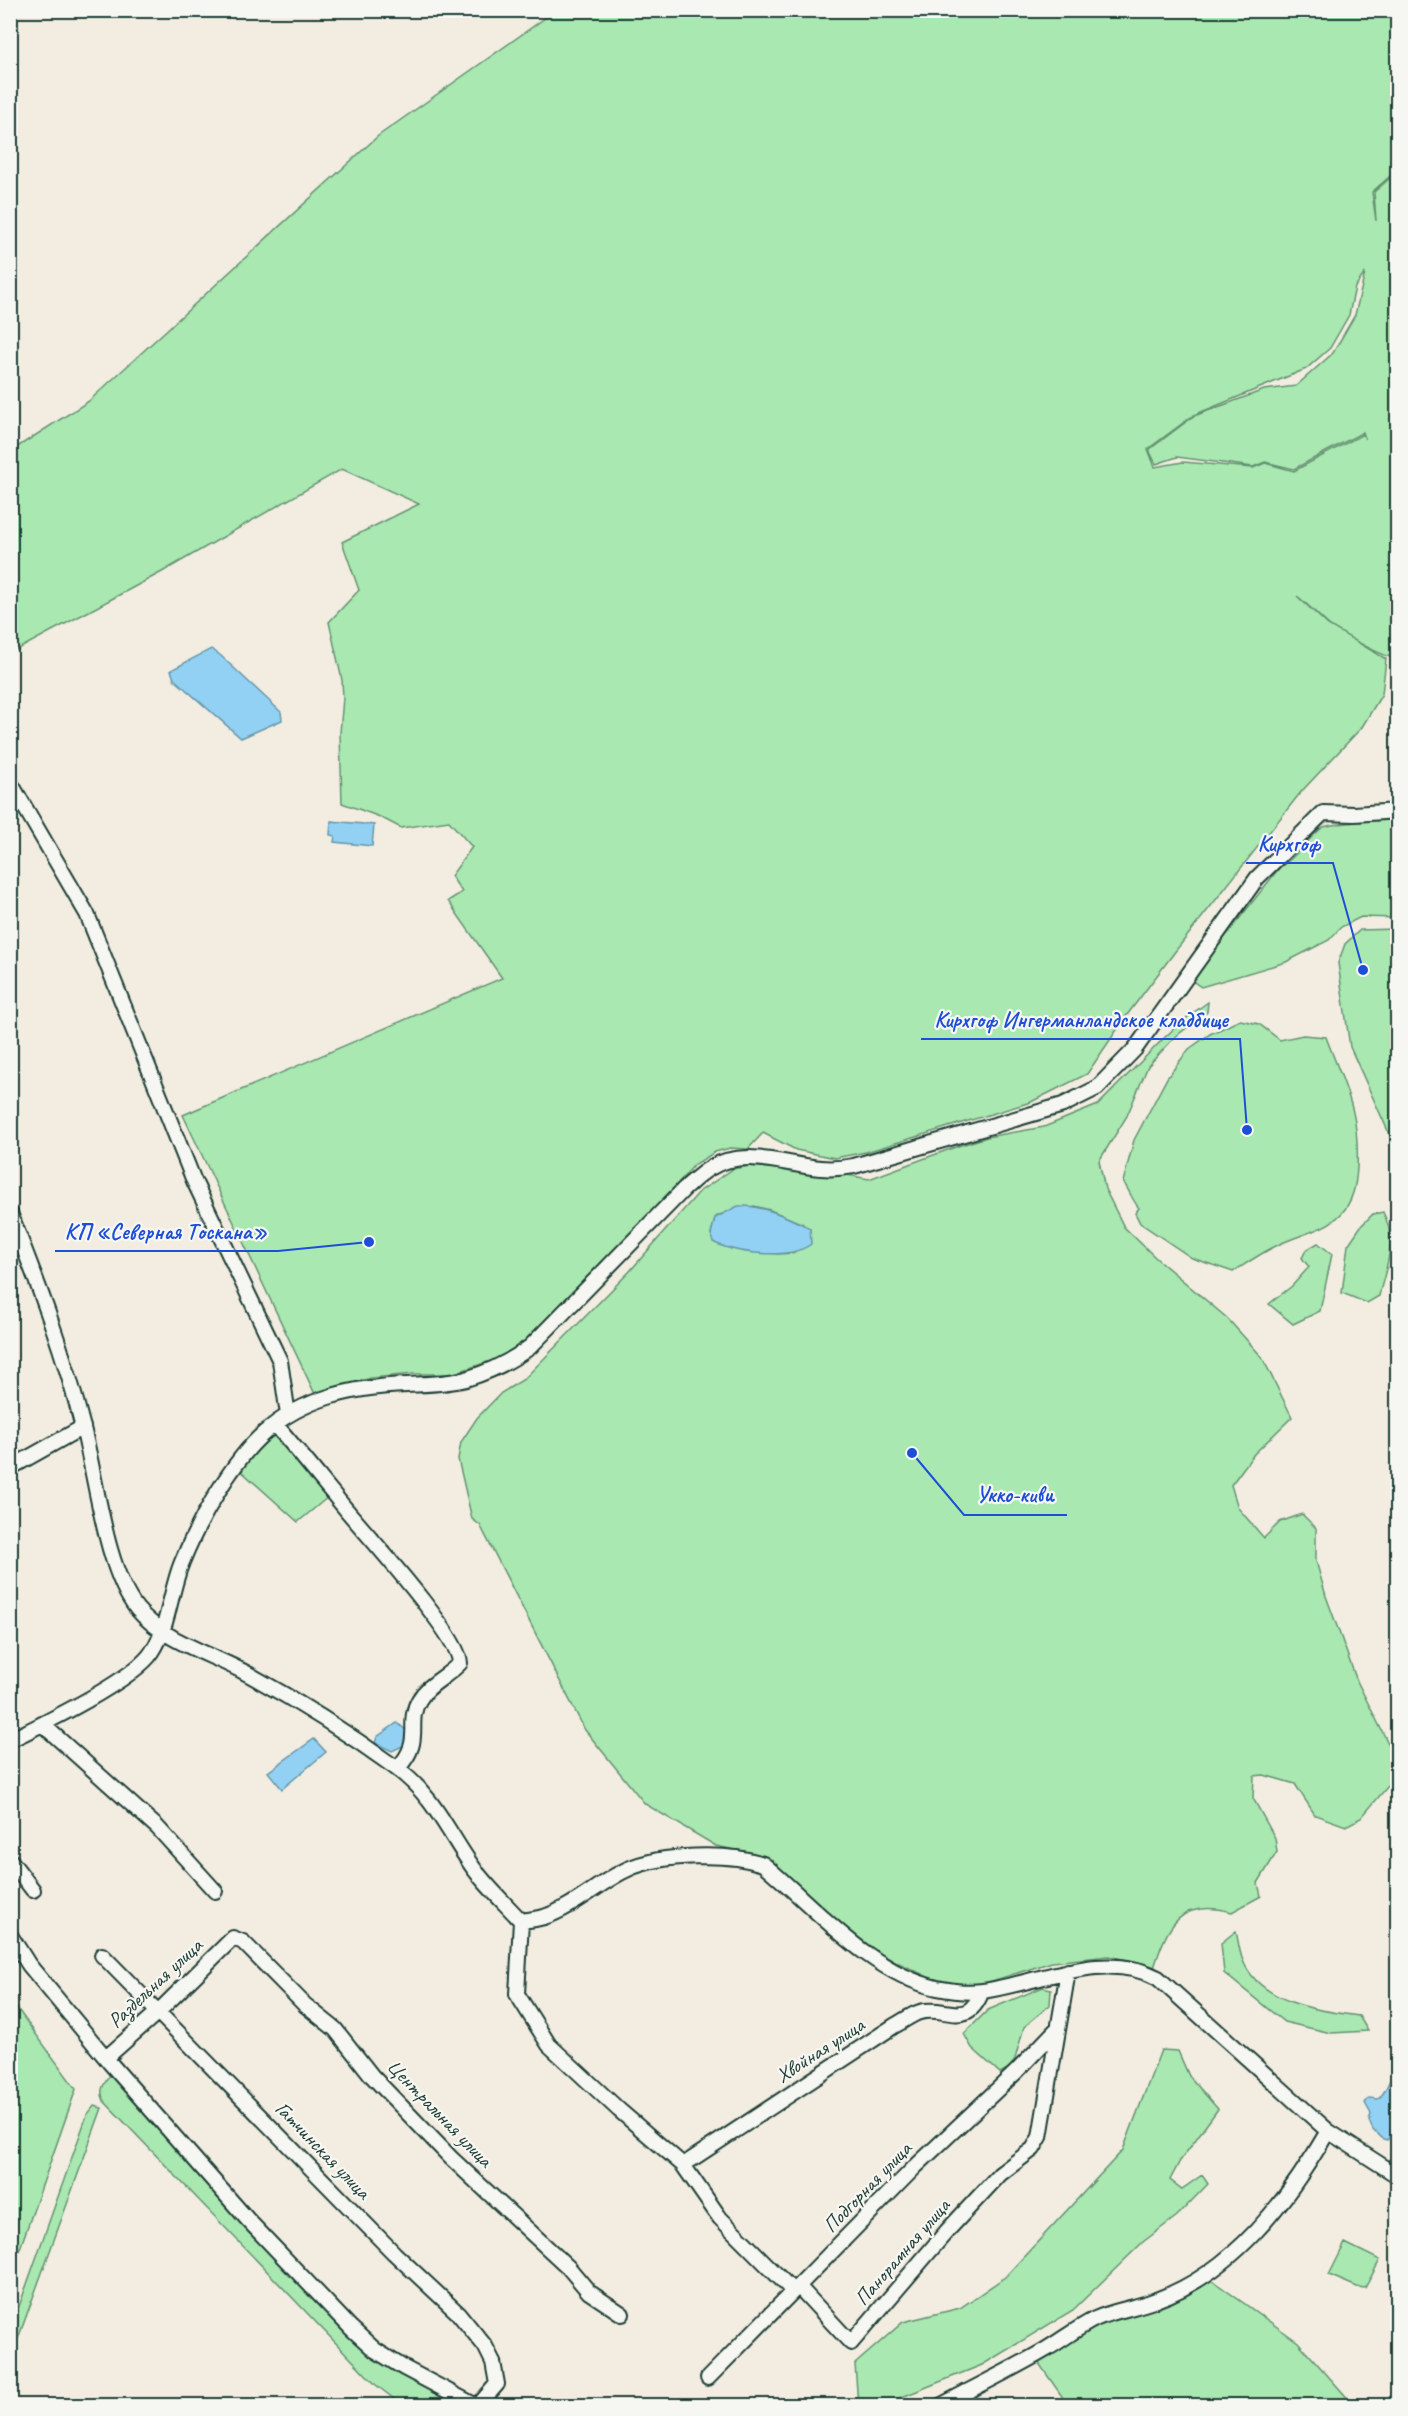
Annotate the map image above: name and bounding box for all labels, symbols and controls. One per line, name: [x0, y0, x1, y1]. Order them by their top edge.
callout: Кирхгоф: [1246, 823, 1333, 863]
text: Кирхгоф: [1258, 830, 1322, 858]
callout: Кирхгоф Ингерманландское кладбище: [921, 999, 1240, 1039]
text: Кирхгоф Ингерманландское кладбище: [934, 1006, 1230, 1034]
callout: КП «Северная Тоскана»: [55, 1211, 278, 1251]
text: КП «Северная Тоскана»: [65, 1218, 268, 1246]
callout: Укко-киви: [964, 1475, 1067, 1515]
text: Укко-киви: [976, 1481, 1055, 1509]
street label: Раздельная улица: [102, 1931, 210, 2034]
street label: Хвойная улица: [771, 2011, 870, 2088]
street label: Центральная улица: [382, 2053, 499, 2174]
street label: Гатчинская улица: [270, 2096, 377, 2206]
street label: Подгорная улица: [817, 2135, 918, 2238]
street label: Панорамная улица: [849, 2192, 956, 2311]

